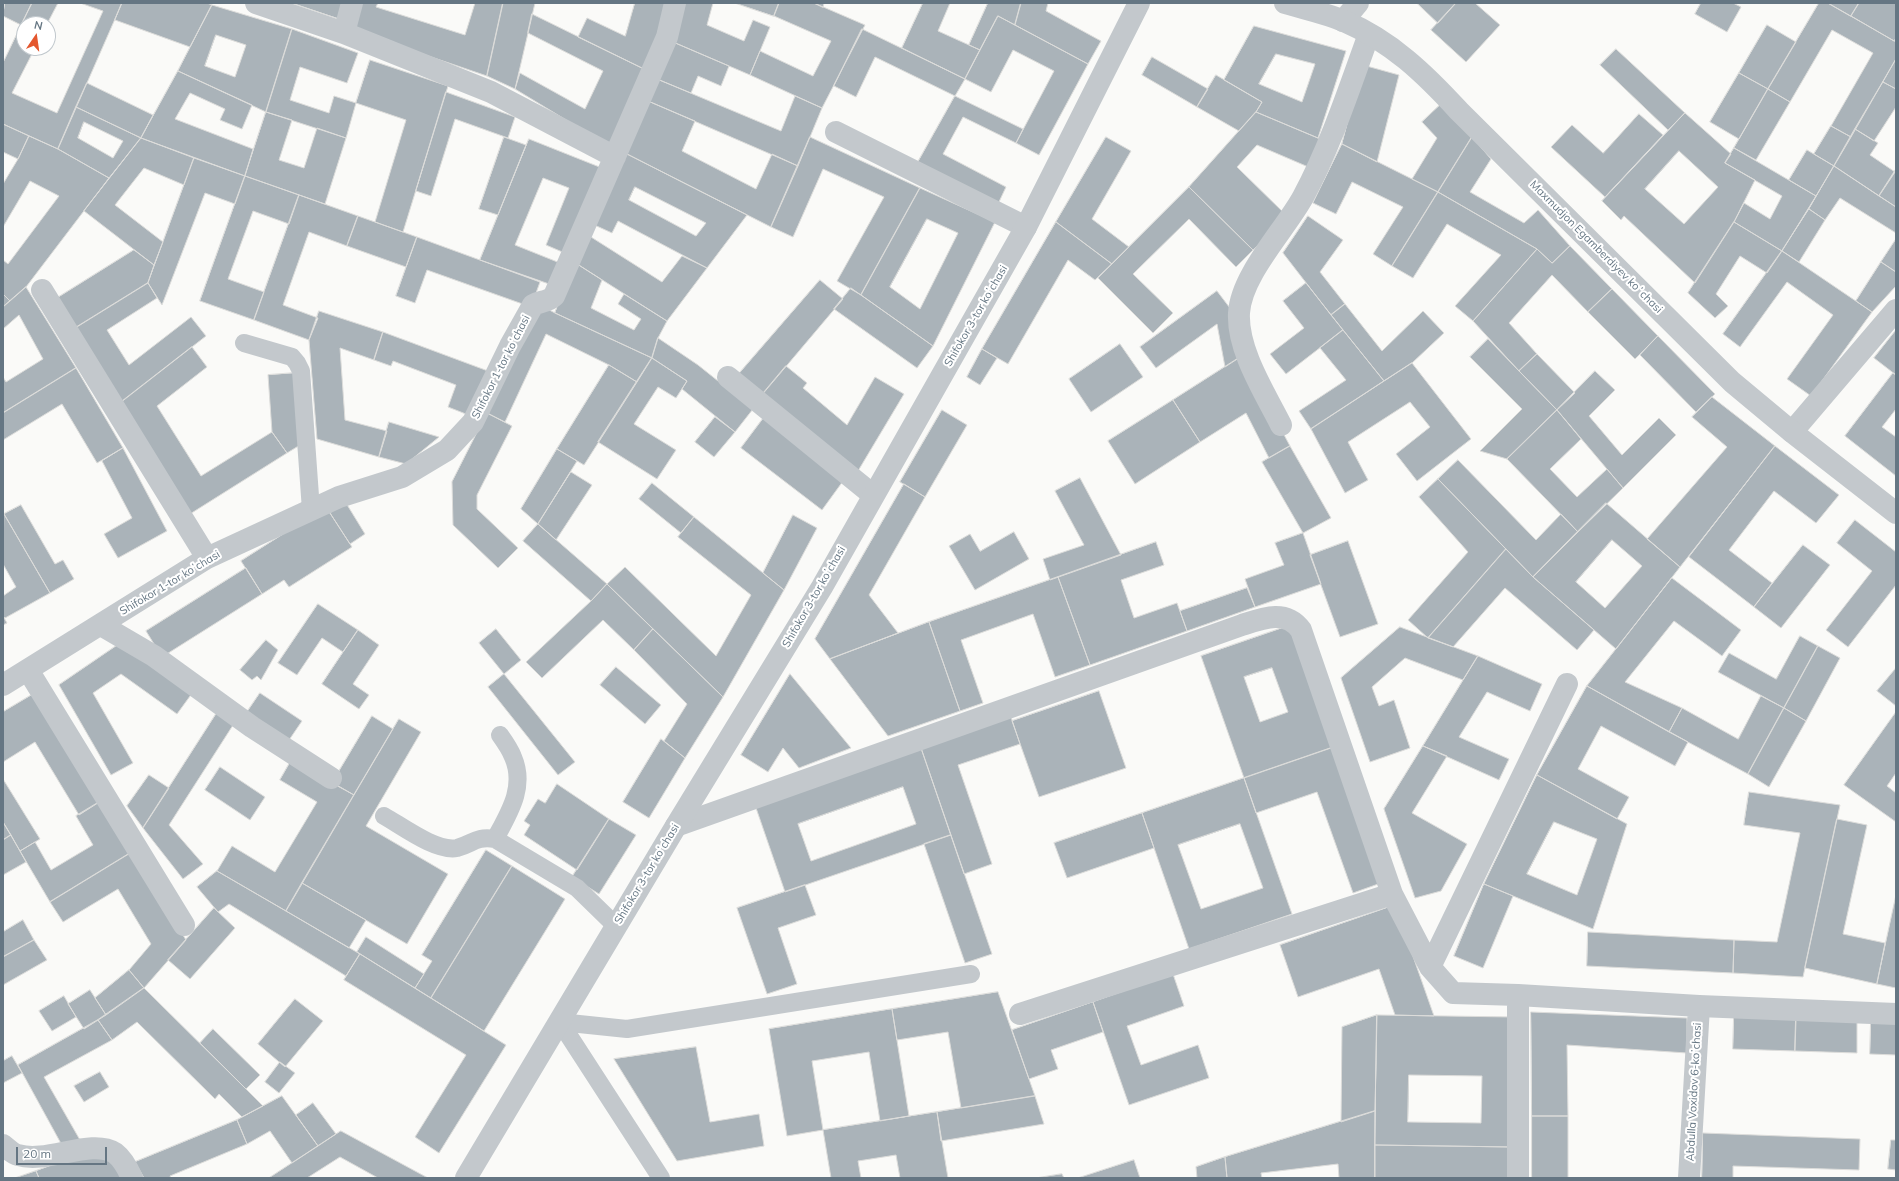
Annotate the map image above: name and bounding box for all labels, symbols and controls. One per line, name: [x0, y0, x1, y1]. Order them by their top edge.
north arrow: [16, 16, 56, 56]
text: N: [33, 18, 44, 33]
street label: Maxmudjon Egamberdiyev koʻchasi: [1527, 178, 1665, 316]
street label: Shifokor 3-tor koʼchasi: [942, 263, 1010, 369]
street label: Shifokor 1-tor koʼchasi: [469, 313, 533, 421]
street label: Shifokor 3-tor koʼchasi: [780, 544, 848, 650]
street label: Shifokor 1-tor koʼchasi: [117, 548, 223, 618]
street label: Shifokor 3-tor koʼchasi: [612, 821, 682, 927]
street label: Abdulla Voxidov 6-koʼchasi: [1684, 1022, 1704, 1162]
scale bar: [18, 1139, 109, 1165]
text: 20 m: [23, 1146, 51, 1161]

